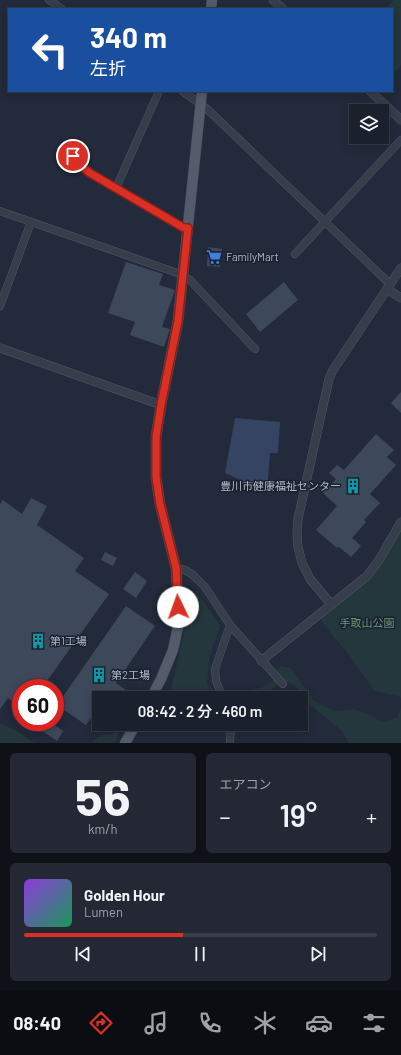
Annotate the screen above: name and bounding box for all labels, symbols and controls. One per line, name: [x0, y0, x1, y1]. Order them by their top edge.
text: 340 m: [90, 20, 167, 54]
icon: left: [24, 24, 76, 76]
text: 左折: [90, 57, 126, 79]
map controls: [349, 104, 389, 144]
button: layers: [349, 104, 389, 144]
pin: [56, 139, 90, 173]
icon: arrive: [62, 145, 84, 167]
supermarket icon: FamilyMart: [205, 248, 223, 266]
place label: FamilyMart: [226, 250, 279, 263]
building icon: 豊川市健康福祉センター: [344, 477, 362, 495]
place label: 豊川市健康福祉センター: [220, 479, 341, 492]
position arrow: [157, 586, 199, 628]
park label: 手取山公園: [340, 616, 395, 629]
building icon: 第1工場: [29, 632, 47, 650]
place label: 第1工場: [50, 634, 87, 647]
building icon: 第2工場: [90, 666, 108, 684]
place label: 第2工場: [111, 668, 150, 681]
speed limit sign: 60: [12, 679, 64, 731]
text: 08:42 · 2 分 · 460 m: [138, 702, 262, 720]
text: 56: [75, 764, 131, 826]
text: エアコン: [220, 776, 272, 792]
text: 19°: [279, 797, 317, 833]
text: −: [220, 803, 231, 829]
text: +: [366, 803, 377, 829]
text: km/h: [88, 821, 117, 837]
text: Golden Hour: [84, 886, 165, 904]
text: Lumen: [84, 904, 123, 920]
icon: previous: [72, 943, 94, 965]
icon: pause: [189, 943, 211, 965]
icon: next: [307, 943, 329, 965]
icon: directions: [87, 1009, 115, 1037]
icon: music: [142, 1009, 170, 1037]
icon: phone: [196, 1009, 224, 1037]
icon: climate: [251, 1009, 279, 1037]
icon: car: [305, 1009, 333, 1037]
icon: filters: [360, 1009, 388, 1037]
text: 08:40: [13, 1012, 61, 1034]

